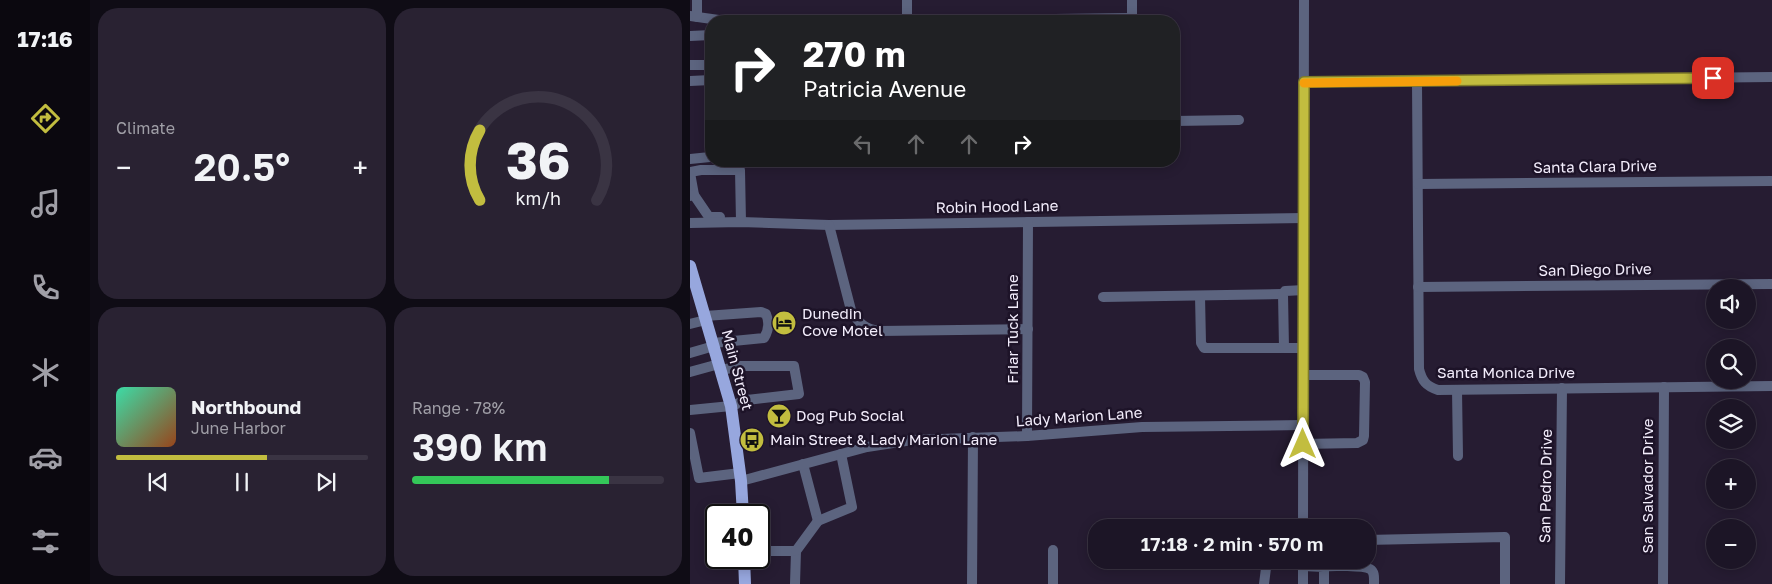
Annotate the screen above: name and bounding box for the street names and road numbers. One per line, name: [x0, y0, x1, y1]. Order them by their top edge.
street label: Santa Clara Drive: [1533, 156, 1657, 176]
street label: Robin Hood Lane: [935, 196, 1059, 216]
street label: San Diego Drive: [1538, 259, 1652, 279]
street label: Friar Tuck Lane: [1003, 274, 1021, 384]
street label: Main Street: [719, 327, 757, 412]
street label: Santa Monica Drive: [1437, 363, 1575, 381]
street label: Lady Marion Lane: [1015, 403, 1143, 429]
street label: San Salvador Drive: [1638, 418, 1656, 554]
street label: San Pedro Drive: [1535, 428, 1555, 543]

